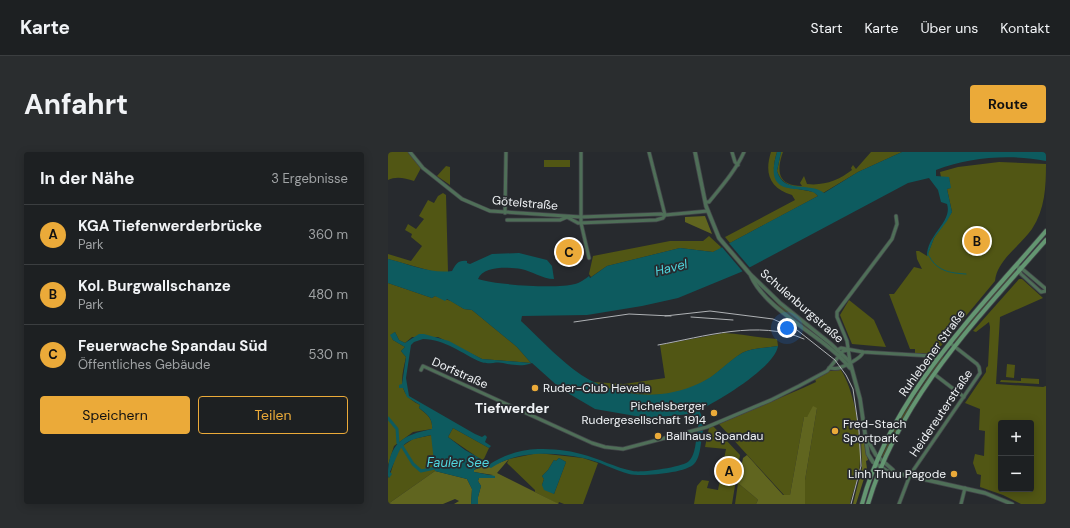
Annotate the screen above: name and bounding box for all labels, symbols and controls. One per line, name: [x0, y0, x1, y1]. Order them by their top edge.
text: Karte: [20, 15, 70, 40]
text: Start: [811, 19, 842, 37]
text: Karte: [864, 19, 898, 37]
text: Über uns: [920, 19, 978, 37]
text: Kontakt: [1000, 19, 1050, 37]
button: Route: [970, 85, 1046, 123]
text: Anfahrt: [24, 86, 128, 123]
text: In der Nähe: [40, 167, 135, 189]
text: 3 Ergebnisse: [271, 170, 348, 187]
street label: Götelstraße: [491, 192, 559, 214]
text: KGA Tiefenwerderbrücke: [78, 216, 262, 236]
text: A: [48, 226, 58, 243]
text: 360 m: [308, 226, 348, 243]
pin: B: [964, 226, 990, 256]
text: Park: [78, 236, 104, 253]
pin: C: [556, 237, 582, 267]
water label: Havel: [653, 255, 690, 280]
street label: Schulenburgstraße: [757, 265, 847, 347]
text: Kol. Burgwallschanze: [78, 276, 231, 296]
text: B: [49, 286, 57, 303]
text: 480 m: [308, 286, 348, 303]
text: Park: [78, 296, 104, 313]
street label: Ruhlebener Straße: [895, 306, 969, 399]
your location: [777, 318, 797, 338]
text: Feuerwache Spandau Süd: [78, 336, 267, 356]
text: C: [48, 346, 58, 363]
text: 530 m: [308, 346, 348, 363]
street label: Dorfstraße: [429, 354, 491, 393]
text: Öffentliches Gebäude: [78, 356, 210, 373]
street label: Heidereuterstraße: [906, 366, 976, 460]
place label: Ruder-Club Hevella: [543, 380, 651, 396]
marker: Ruder-Club Hevella: [530, 383, 540, 393]
button: Speichern: [40, 396, 190, 434]
button: Teilen: [198, 396, 348, 434]
place label: Pichelsberger Rudergesellschaft 1914: [581, 398, 707, 428]
district label: Tiefwerder: [475, 399, 549, 417]
marker: Pichelsberger Rudergesellschaft 1914: [709, 408, 719, 418]
place label: Fred-Stach Sportpark: [843, 416, 907, 446]
map controls: [998, 420, 1034, 492]
button: +: [998, 420, 1034, 456]
marker: Fred-Stach Sportpark: [830, 426, 840, 436]
place label: Ballhaus Spandau: [666, 428, 764, 444]
marker: Ballhaus Spandau: [653, 431, 663, 441]
water label: Fauler See: [427, 454, 489, 471]
pin: A: [716, 456, 742, 486]
button: −: [998, 456, 1034, 492]
place label: Linh Thuu Pagode: [848, 466, 946, 482]
marker: Linh Thuu Pagode: [949, 469, 959, 479]

